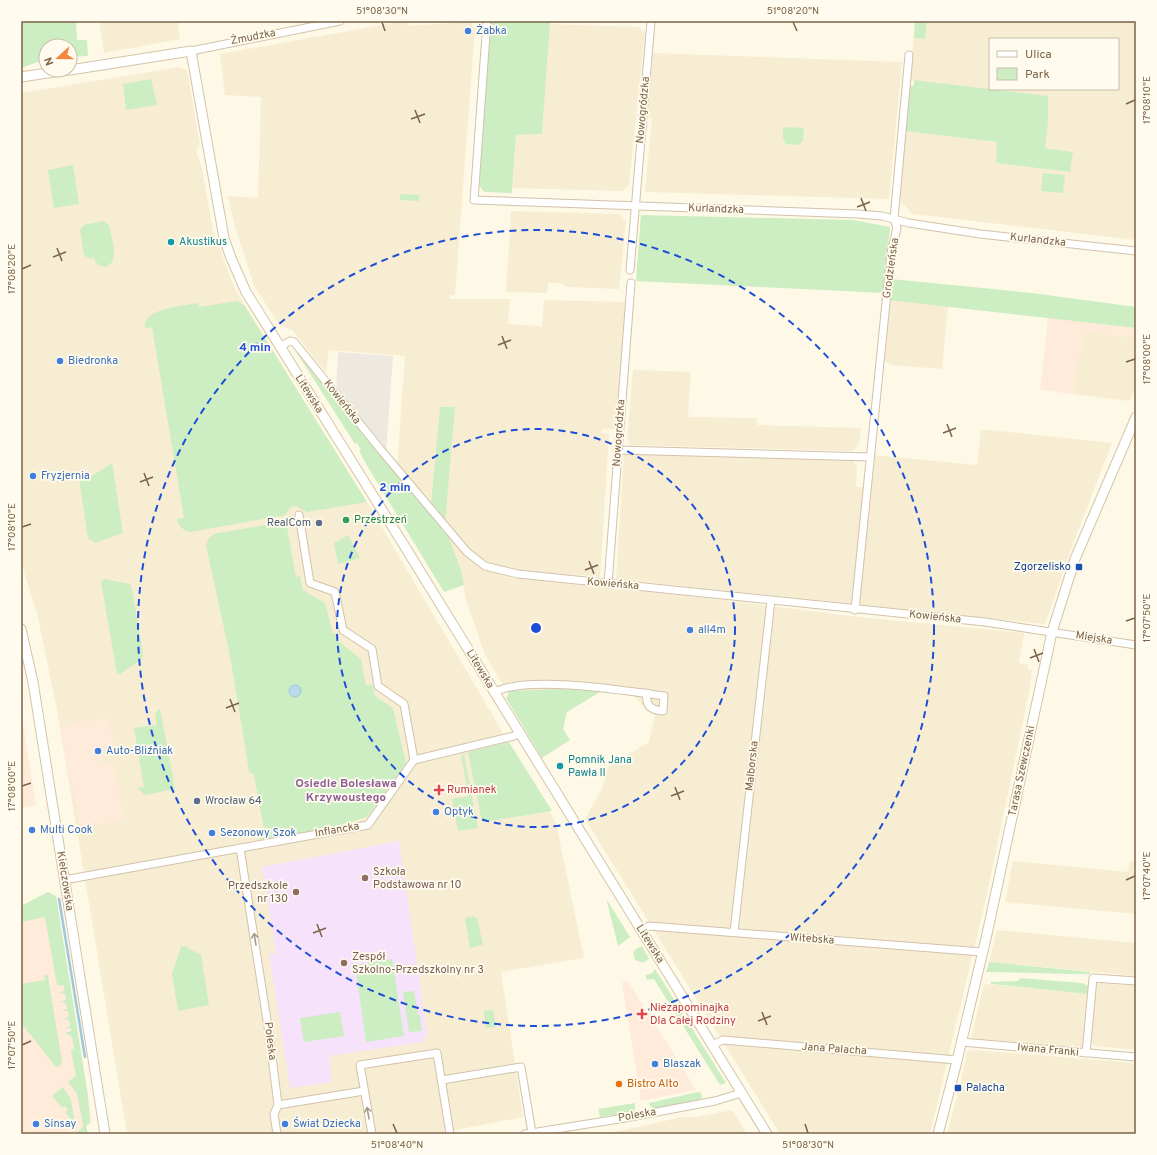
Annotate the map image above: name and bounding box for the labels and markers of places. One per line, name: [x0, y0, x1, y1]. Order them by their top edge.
place label: Żabka: [476, 23, 507, 38]
marker: Żabka: [463, 26, 473, 36]
place label: Akustikus: [179, 235, 227, 249]
marker: Akustikus: [166, 237, 176, 247]
place label: Biedronka: [68, 354, 118, 368]
marker: Biedronka: [55, 356, 65, 366]
place label: Fryzjernia: [41, 469, 90, 483]
marker: Fryzjernia: [28, 471, 38, 481]
place label: Przestrzeń: [354, 513, 407, 527]
marker: Przestrzeń: [341, 515, 351, 525]
place label: RealCom: [267, 516, 311, 530]
marker: RealCom: [314, 518, 324, 528]
place label: Zgorzelisko: [1014, 560, 1071, 574]
marker: Zgorzelisko: [1074, 562, 1084, 572]
centre of rings: [529, 621, 543, 635]
place label: all4m: [698, 623, 726, 637]
marker: all4m: [685, 625, 695, 635]
place label: Auto-Bliźniak: [106, 744, 173, 758]
marker: Auto-Bliźniak: [93, 746, 103, 756]
place label: Pomnik Jana Pawła II: [568, 753, 632, 780]
marker: Pomnik Jana Pawła II: [555, 761, 565, 771]
place label: Rumianek: [447, 783, 497, 797]
marker: Rumianek: [434, 785, 444, 795]
place label: Wrocław 64: [205, 794, 262, 808]
marker: Wrocław 64: [192, 796, 202, 806]
place label: Optyk: [444, 805, 474, 819]
marker: Optyk: [431, 807, 441, 817]
place label: Multi Cook: [40, 823, 93, 837]
marker: Multi Cook: [27, 825, 37, 835]
place label: Sezonowy Szok: [220, 826, 297, 840]
marker: Sezonowy Szok: [207, 828, 217, 838]
place label: Szkoła Podstawowa nr 10: [373, 865, 462, 892]
marker: Szkoła Podstawowa nr 10: [360, 873, 370, 883]
place label: Przedszkole nr 130: [228, 879, 288, 906]
marker: Przedszkole nr 130: [291, 887, 301, 897]
place label: Zespół Szkolno-Przedszkolny nr 3: [352, 950, 484, 977]
marker: Zespół Szkolno-Przedszkolny nr 3: [339, 958, 349, 968]
place label: Niezapominajka Dla Całej Rodziny: [650, 1001, 736, 1028]
marker: Niezapominajka Dla Całej Rodziny: [637, 1009, 647, 1019]
place label: Blaszak: [663, 1057, 701, 1071]
marker: Blaszak: [650, 1059, 660, 1069]
place label: Bistro Alto: [627, 1077, 679, 1091]
marker: Bistro Alto: [614, 1079, 624, 1089]
place label: Palacha: [966, 1081, 1005, 1095]
marker: Palacha: [953, 1083, 963, 1093]
place label: Świat Dziecka: [293, 1116, 361, 1131]
place label: Sinsay: [44, 1117, 76, 1131]
marker: Sinsay: [31, 1119, 41, 1129]
marker: Świat Dziecka: [280, 1119, 290, 1129]

